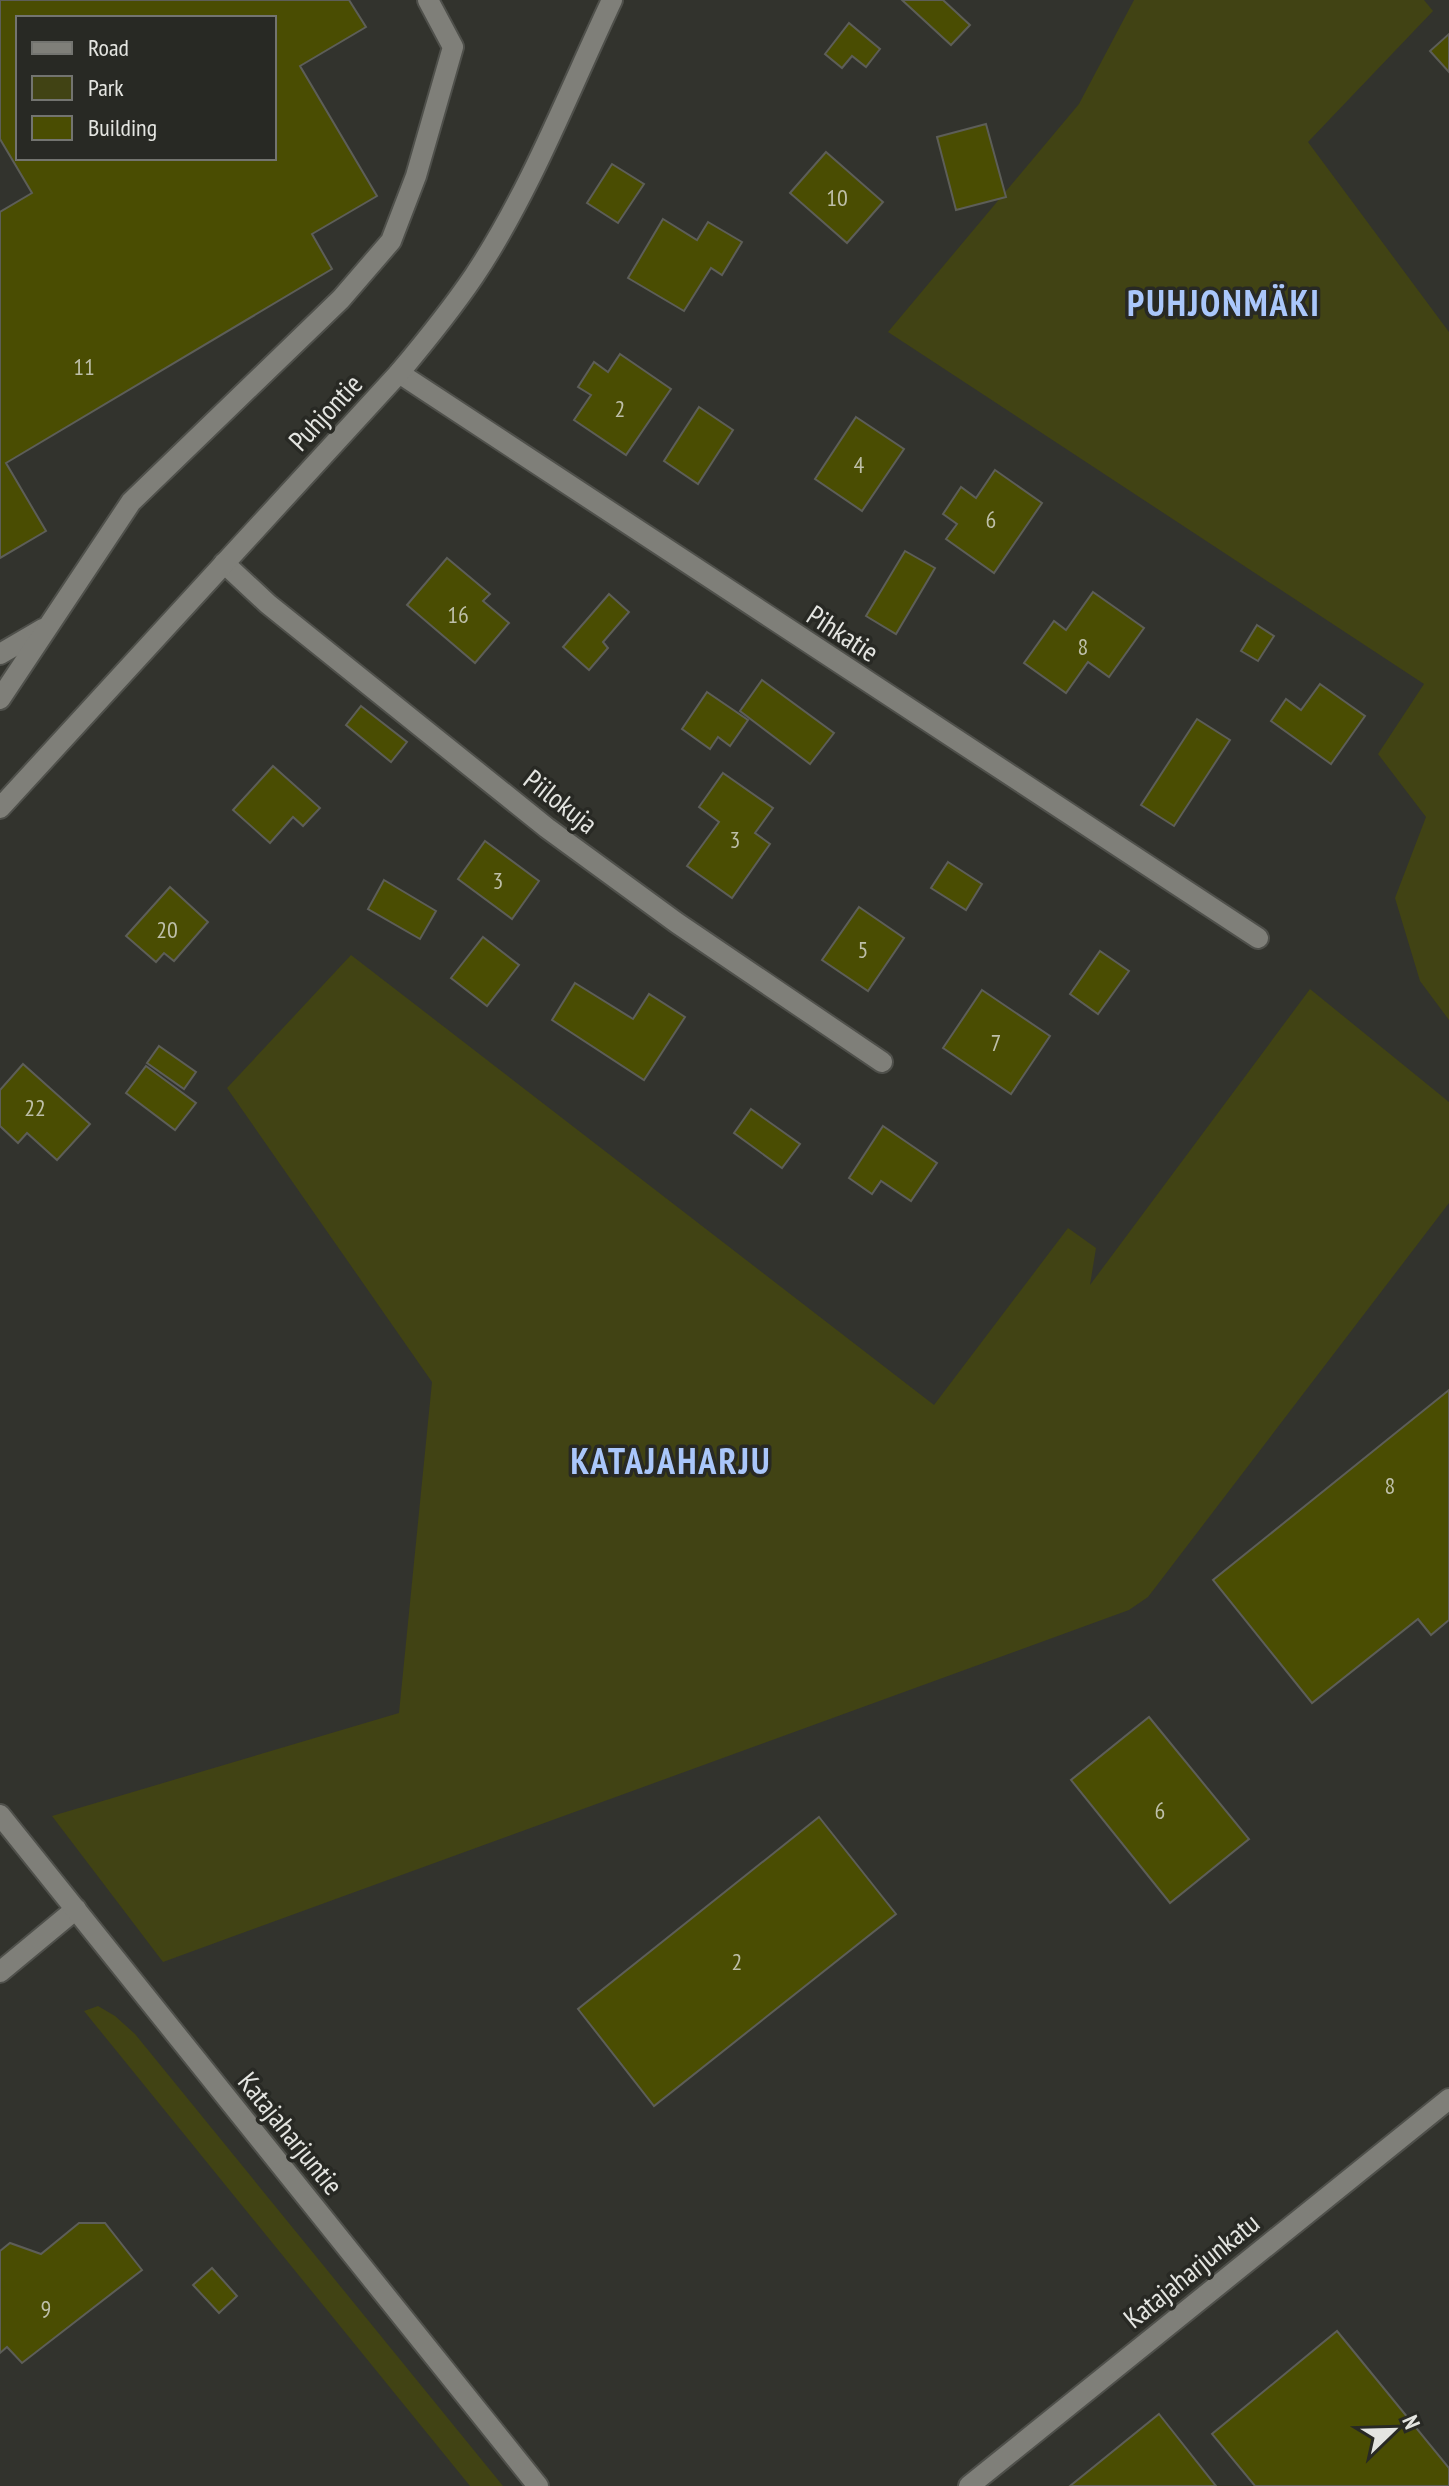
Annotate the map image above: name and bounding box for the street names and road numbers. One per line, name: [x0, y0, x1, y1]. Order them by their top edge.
street label: Puhjontie: [280, 366, 370, 458]
street label: Pihkatie: [800, 596, 886, 670]
street label: Piilokuja: [517, 761, 605, 841]
street label: Katajaharjuntie: [230, 2064, 352, 2202]
street label: Katajaharjunkatu: [1116, 2204, 1266, 2336]

